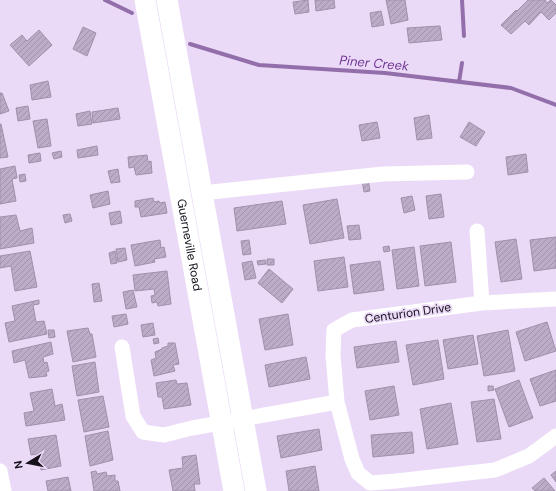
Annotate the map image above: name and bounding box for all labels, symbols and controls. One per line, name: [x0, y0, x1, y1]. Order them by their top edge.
water label: Piner Creek: [339, 52, 410, 75]
street label: Guerneville Road: [173, 198, 206, 292]
street label: Centurion Drive: [364, 299, 452, 327]
north arrow: [8, 443, 48, 483]
text: N: [11, 460, 26, 470]

